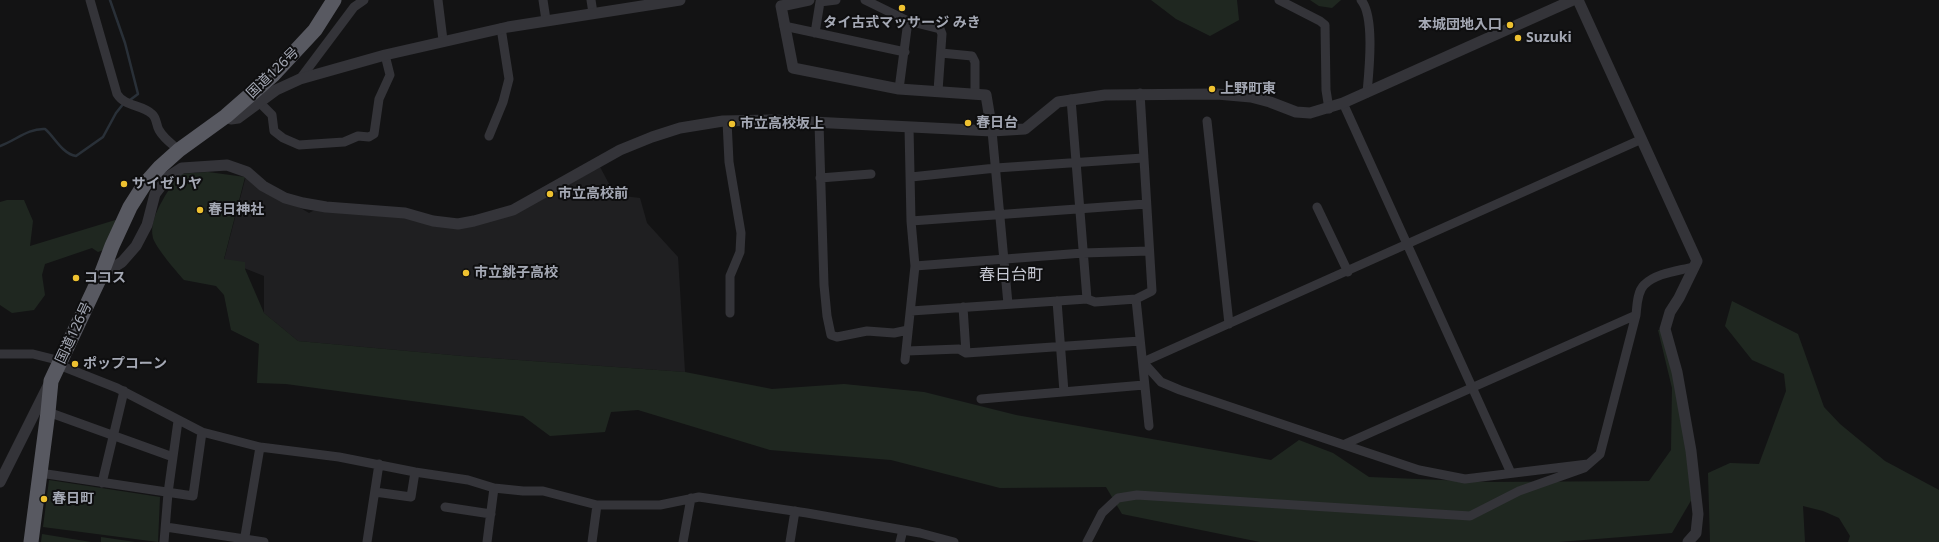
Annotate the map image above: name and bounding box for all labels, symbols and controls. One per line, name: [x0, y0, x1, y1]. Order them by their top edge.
marker: タイ古式マッサージ みき: [897, 3, 907, 13]
place label: タイ古式マッサージ みき: [823, 15, 981, 31]
place label: 本城団地入口: [1418, 17, 1502, 33]
marker: 本城団地入口: [1505, 20, 1515, 30]
place label: Suzuki: [1526, 30, 1572, 46]
marker: Suzuki: [1513, 33, 1523, 43]
street label: 国道126号: [243, 44, 303, 102]
place label: 上野町東: [1220, 81, 1276, 97]
marker: 上野町東: [1207, 84, 1217, 94]
place label: 春日台: [976, 115, 1018, 131]
place label: 市立高校坂上: [740, 116, 824, 132]
marker: 春日台: [963, 118, 973, 128]
marker: 市立高校坂上: [727, 119, 737, 129]
place label: サイゼリヤ: [132, 176, 202, 192]
marker: サイゼリヤ: [119, 179, 129, 189]
place label: 市立高校前: [558, 186, 628, 202]
marker: 市立高校前: [545, 189, 555, 199]
place label: 春日神社: [208, 202, 264, 218]
marker: 春日神社: [195, 205, 205, 215]
place label: 市立銚子高校: [474, 265, 558, 281]
district label: 春日台町: [979, 265, 1043, 285]
marker: 市立銚子高校: [461, 268, 471, 278]
place label: ココス: [84, 270, 126, 286]
marker: ココス: [71, 273, 81, 283]
street label: 国道126号: [52, 300, 96, 366]
place label: ポップコーン: [83, 356, 167, 372]
marker: ポップコーン: [70, 359, 80, 369]
place label: 春日町: [52, 491, 94, 507]
marker: 春日町: [39, 494, 49, 504]

